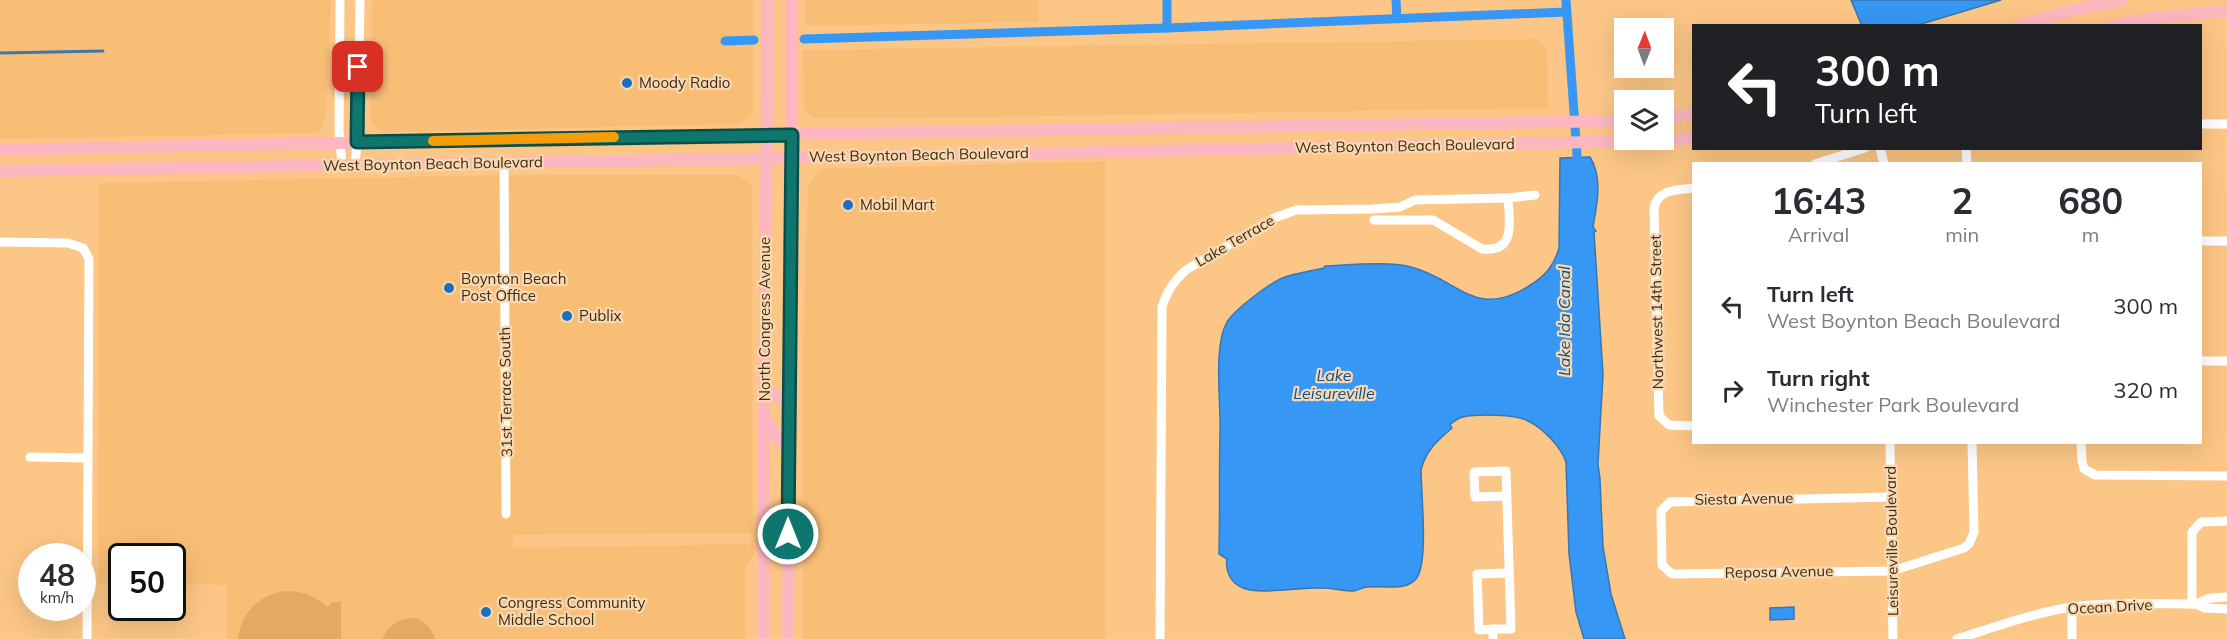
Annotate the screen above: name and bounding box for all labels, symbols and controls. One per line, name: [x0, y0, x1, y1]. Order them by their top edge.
north arrow: [1614, 18, 1674, 78]
map controls: [1614, 18, 1674, 150]
pin: [332, 41, 383, 92]
text: 300 m: [1815, 44, 1940, 97]
icon: left: [1716, 48, 1794, 126]
icon: arrive: [341, 50, 374, 83]
place label: Moody Radio: [639, 73, 730, 92]
marker: Moody Radio: [620, 76, 634, 90]
button: layers: [1614, 90, 1674, 150]
text: Turn left: [1815, 96, 1917, 130]
street label: West Boynton Beach Boulevard: [1295, 134, 1515, 157]
street label: West Boynton Beach Boulevard: [809, 143, 1029, 166]
street label: West Boynton Beach Boulevard: [323, 152, 543, 175]
text: 16:43: [1771, 178, 1866, 223]
text: 2: [1951, 178, 1973, 223]
text: 680: [2058, 178, 2123, 223]
place label: Mobil Mart: [860, 195, 934, 214]
marker: Mobil Mart: [841, 198, 855, 212]
street label: Lake Terrace: [1192, 210, 1278, 271]
text: Arrival: [1788, 222, 1849, 247]
text: min: [1945, 222, 1979, 247]
text: m: [2082, 222, 2099, 247]
street label: Northwest 14th Street: [1646, 235, 1667, 389]
street label: North Congress Avenue: [755, 237, 774, 401]
water label: Lake Ida Canal: [1554, 266, 1574, 376]
place label: Boynton Beach Post Office: [461, 269, 566, 305]
text: Turn left: [1767, 280, 1854, 308]
marker: Boynton Beach Post Office: [442, 281, 456, 295]
icon: left: [1716, 290, 1749, 323]
text: 300 m: [2113, 292, 2178, 320]
place label: Publix: [579, 306, 622, 325]
text: West Boynton Beach Boulevard: [1767, 308, 2060, 333]
marker: Publix: [560, 309, 574, 323]
street label: 31st Terrace South: [495, 327, 516, 457]
text: Turn right: [1767, 364, 1870, 392]
water label: Lake Leisureville: [1293, 365, 1375, 403]
icon: right: [1716, 374, 1749, 407]
text: 320 m: [2113, 376, 2178, 404]
text: Winchester Park Boulevard: [1767, 392, 2019, 417]
street label: Leisureville Boulevard: [1881, 466, 1902, 616]
street label: Siesta Avenue: [1694, 488, 1794, 509]
position arrow: [756, 502, 820, 566]
speed limit sign: 50: [108, 543, 186, 621]
text: 48: [39, 556, 75, 594]
street label: Reposa Avenue: [1725, 561, 1833, 582]
text: km/h: [40, 588, 74, 607]
place label: Congress Community Middle School: [498, 593, 645, 629]
street label: Ocean Drive: [2067, 595, 2153, 618]
marker: Congress Community Middle School: [479, 605, 493, 619]

